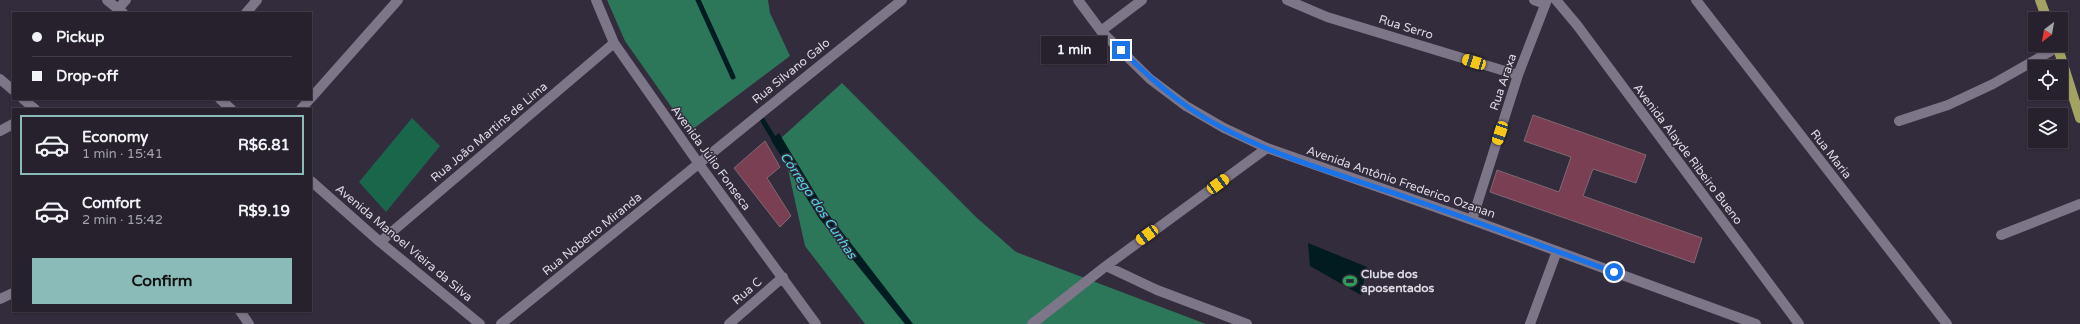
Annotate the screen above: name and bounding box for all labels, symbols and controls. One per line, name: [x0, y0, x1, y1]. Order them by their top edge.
street label: Rua Serro: [1377, 12, 1435, 42]
north arrow: [2028, 12, 2068, 52]
map controls: [2028, 12, 2068, 148]
text: Pickup: [56, 28, 104, 46]
street label: Rua Silvano Galo: [749, 35, 833, 107]
callout: 1 min: [1041, 36, 1107, 64]
route end: [1112, 41, 1130, 59]
text: 1 min: [1057, 42, 1091, 58]
street label: Rua Araxa: [1487, 52, 1519, 112]
car: [1461, 53, 1487, 71]
button: locate: [2028, 60, 2068, 100]
text: Drop-off: [56, 67, 118, 85]
street label: Rua João Martins de Lima: [428, 79, 550, 185]
street label: Avenida Alayde Ribeiro Bueno: [1631, 81, 1745, 227]
street label: Avenida Júlio Fonseca: [668, 103, 754, 213]
button: layers: [2028, 108, 2068, 148]
car: [1491, 120, 1509, 146]
icon: car: [34, 127, 70, 163]
street label: Rua Maria: [1808, 127, 1854, 181]
text: Economy: [82, 128, 148, 146]
text: R$6.81: [238, 136, 290, 154]
street label: Avenida Antônio Frederico Ozanan: [1305, 143, 1497, 221]
text: 1 min · 15:41: [82, 146, 163, 162]
water label: Córrego dos Cunhas: [777, 149, 860, 263]
car: [1205, 172, 1231, 196]
street label: Avenida Manoel Vieira da Silva: [333, 182, 475, 304]
street label: Rua Noberto Miranda: [539, 190, 645, 278]
icon: car: [34, 193, 70, 229]
text: Comfort: [82, 194, 141, 212]
text: R$9.19: [238, 202, 290, 220]
text: 2 min · 15:42: [82, 212, 163, 228]
car: [1134, 223, 1160, 247]
button: Confirm: [32, 258, 292, 304]
route start: [1605, 263, 1623, 281]
place label: Clube dos aposentados: [1361, 267, 1435, 296]
sports icon: Clube dos aposentados: [1342, 273, 1358, 289]
street label: Rua C: [730, 275, 764, 307]

